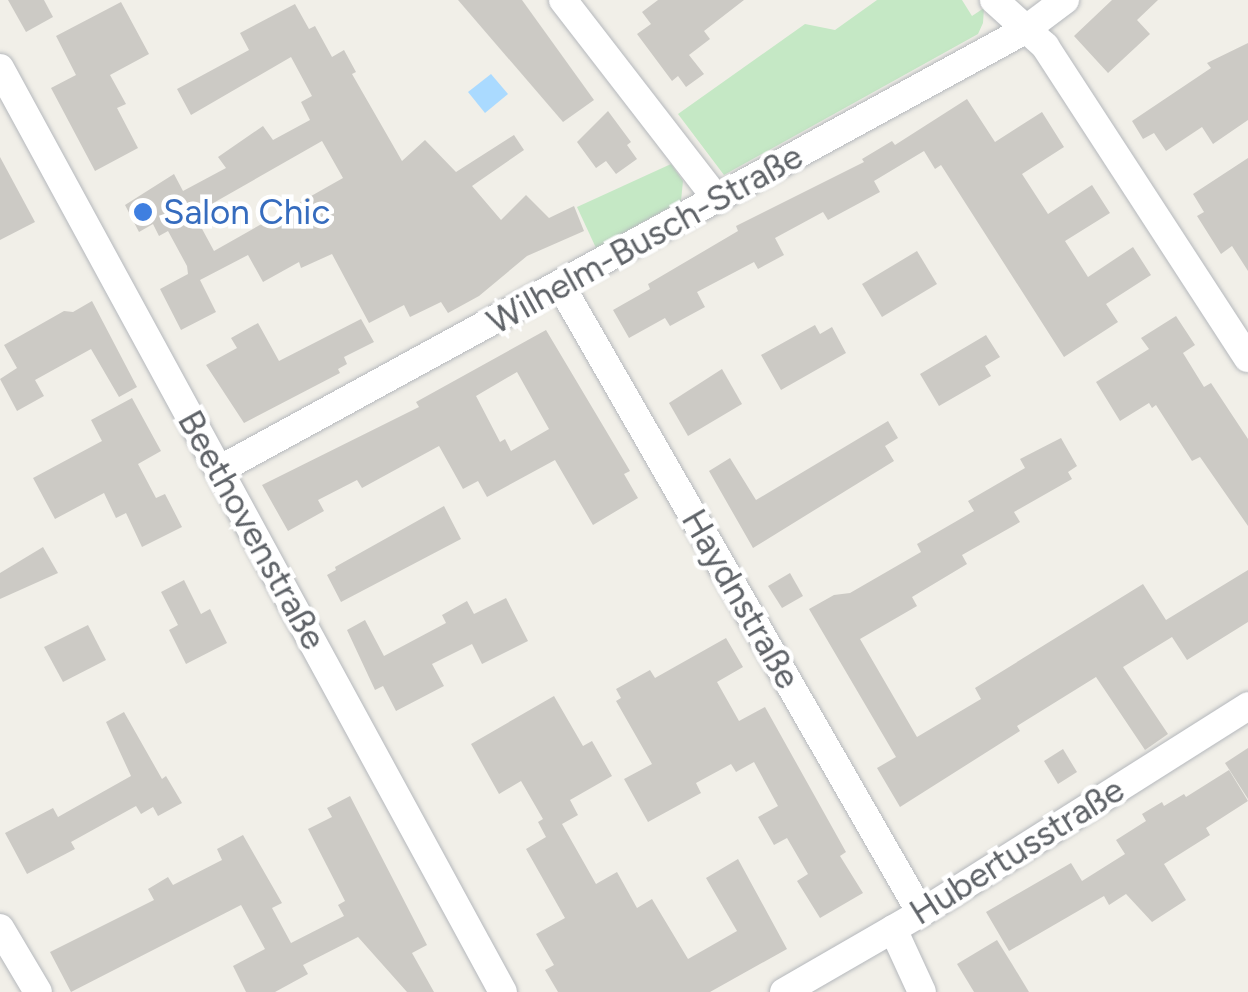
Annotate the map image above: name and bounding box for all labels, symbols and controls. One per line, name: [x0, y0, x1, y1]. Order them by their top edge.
street label: Wilhelm-Busch-Straße: [480, 135, 810, 343]
place label: Salon Chic: [163, 191, 330, 233]
marker: Salon Chic: [132, 201, 154, 223]
street label: Beethovenstraße: [169, 403, 335, 657]
street label: Haydnstraße: [673, 502, 809, 696]
street label: Hubertusstraße: [902, 768, 1132, 934]

